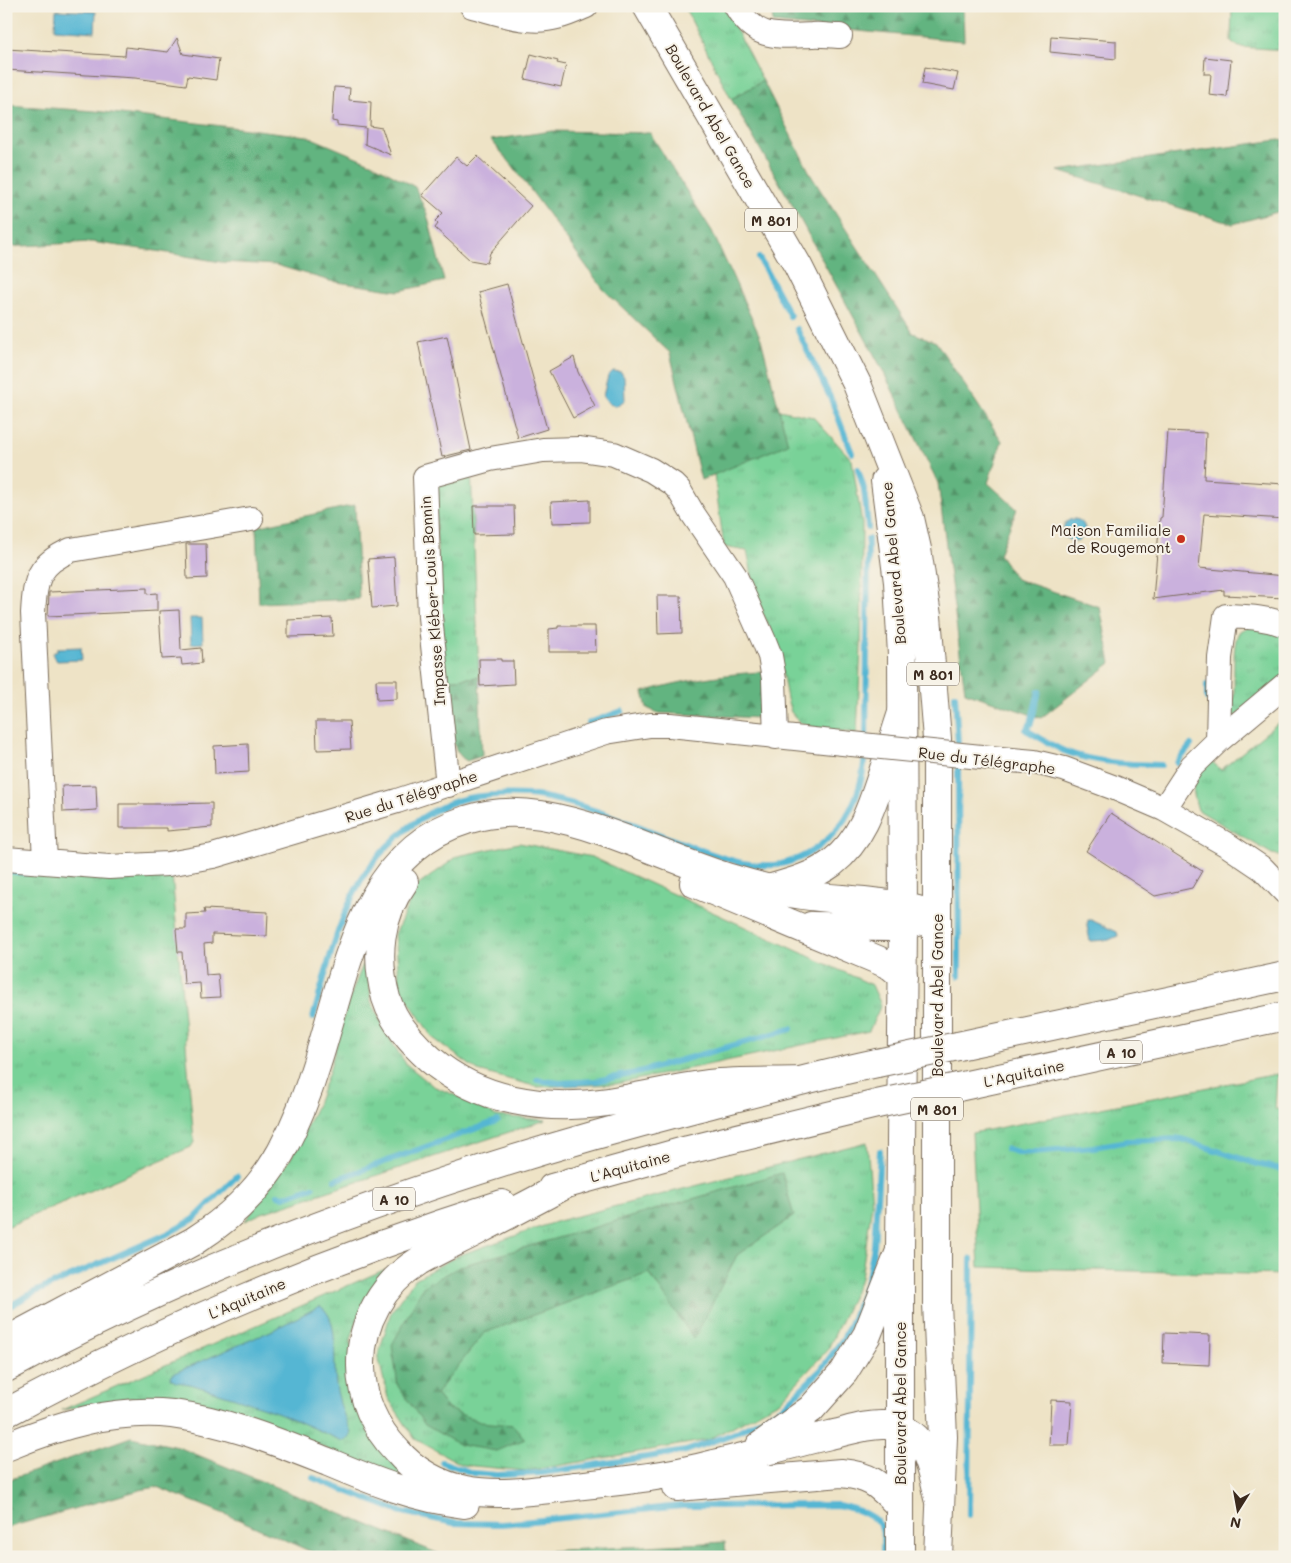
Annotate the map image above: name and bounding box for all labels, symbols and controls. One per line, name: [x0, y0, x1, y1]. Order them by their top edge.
street label: Boulevard Abel Gance: [662, 40, 760, 192]
road number: M 801: [745, 208, 797, 232]
street label: Boulevard Abel Gance: [876, 481, 910, 645]
street label: Impasse Kléber-Louis Bonnin: [415, 496, 449, 706]
place label: Maison Familiale de Rougemont: [1051, 520, 1171, 557]
marker: Maison Familiale de Rougemont: [1175, 533, 1187, 545]
road number: M 801: [907, 662, 959, 686]
street label: Rue du Télégraphe: [917, 742, 1057, 778]
street label: Rue du Télégraphe: [342, 765, 480, 827]
street label: Boulevard Abel Gance: [927, 913, 947, 1077]
road number: A 10: [1100, 1040, 1142, 1064]
street label: L'Aquitaine: [982, 1055, 1066, 1091]
road number: M 801: [911, 1098, 963, 1120]
street label: L'Aquitaine: [588, 1146, 672, 1186]
road number: A 10: [373, 1188, 415, 1210]
street label: L'Aquitaine: [205, 1273, 289, 1323]
street label: Boulevard Abel Gance: [890, 1321, 910, 1485]
north arrow: [1214, 1486, 1264, 1536]
text: N: [1228, 1513, 1242, 1534]

